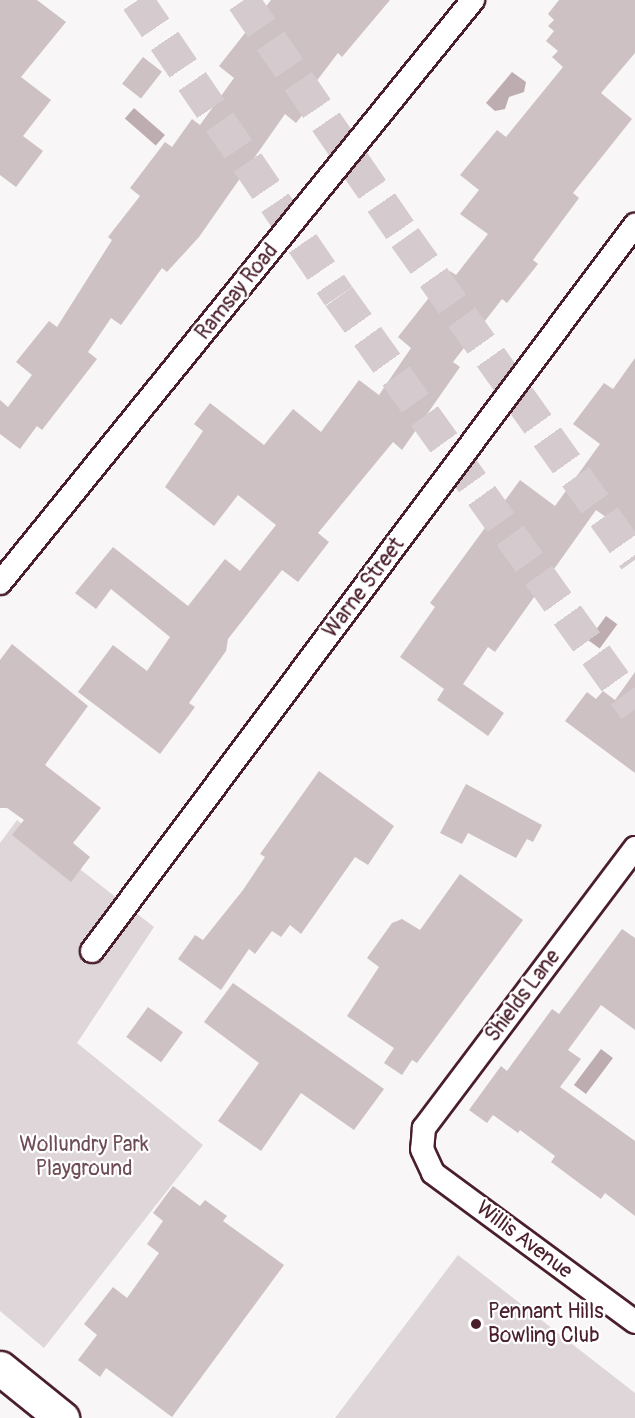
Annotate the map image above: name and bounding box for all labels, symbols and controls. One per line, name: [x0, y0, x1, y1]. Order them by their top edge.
street label: Ramsay Road: [191, 239, 283, 345]
street label: Warne Street: [318, 533, 410, 643]
street label: Shields Lane: [480, 945, 566, 1047]
park label: Wollundry Park Playground: [19, 1132, 149, 1182]
street label: Willis Avenue: [471, 1196, 577, 1284]
place label: Pennant Hills Bowling Club: [488, 1299, 604, 1349]
marker: Pennant Hills Bowling Club: [469, 1317, 483, 1331]

